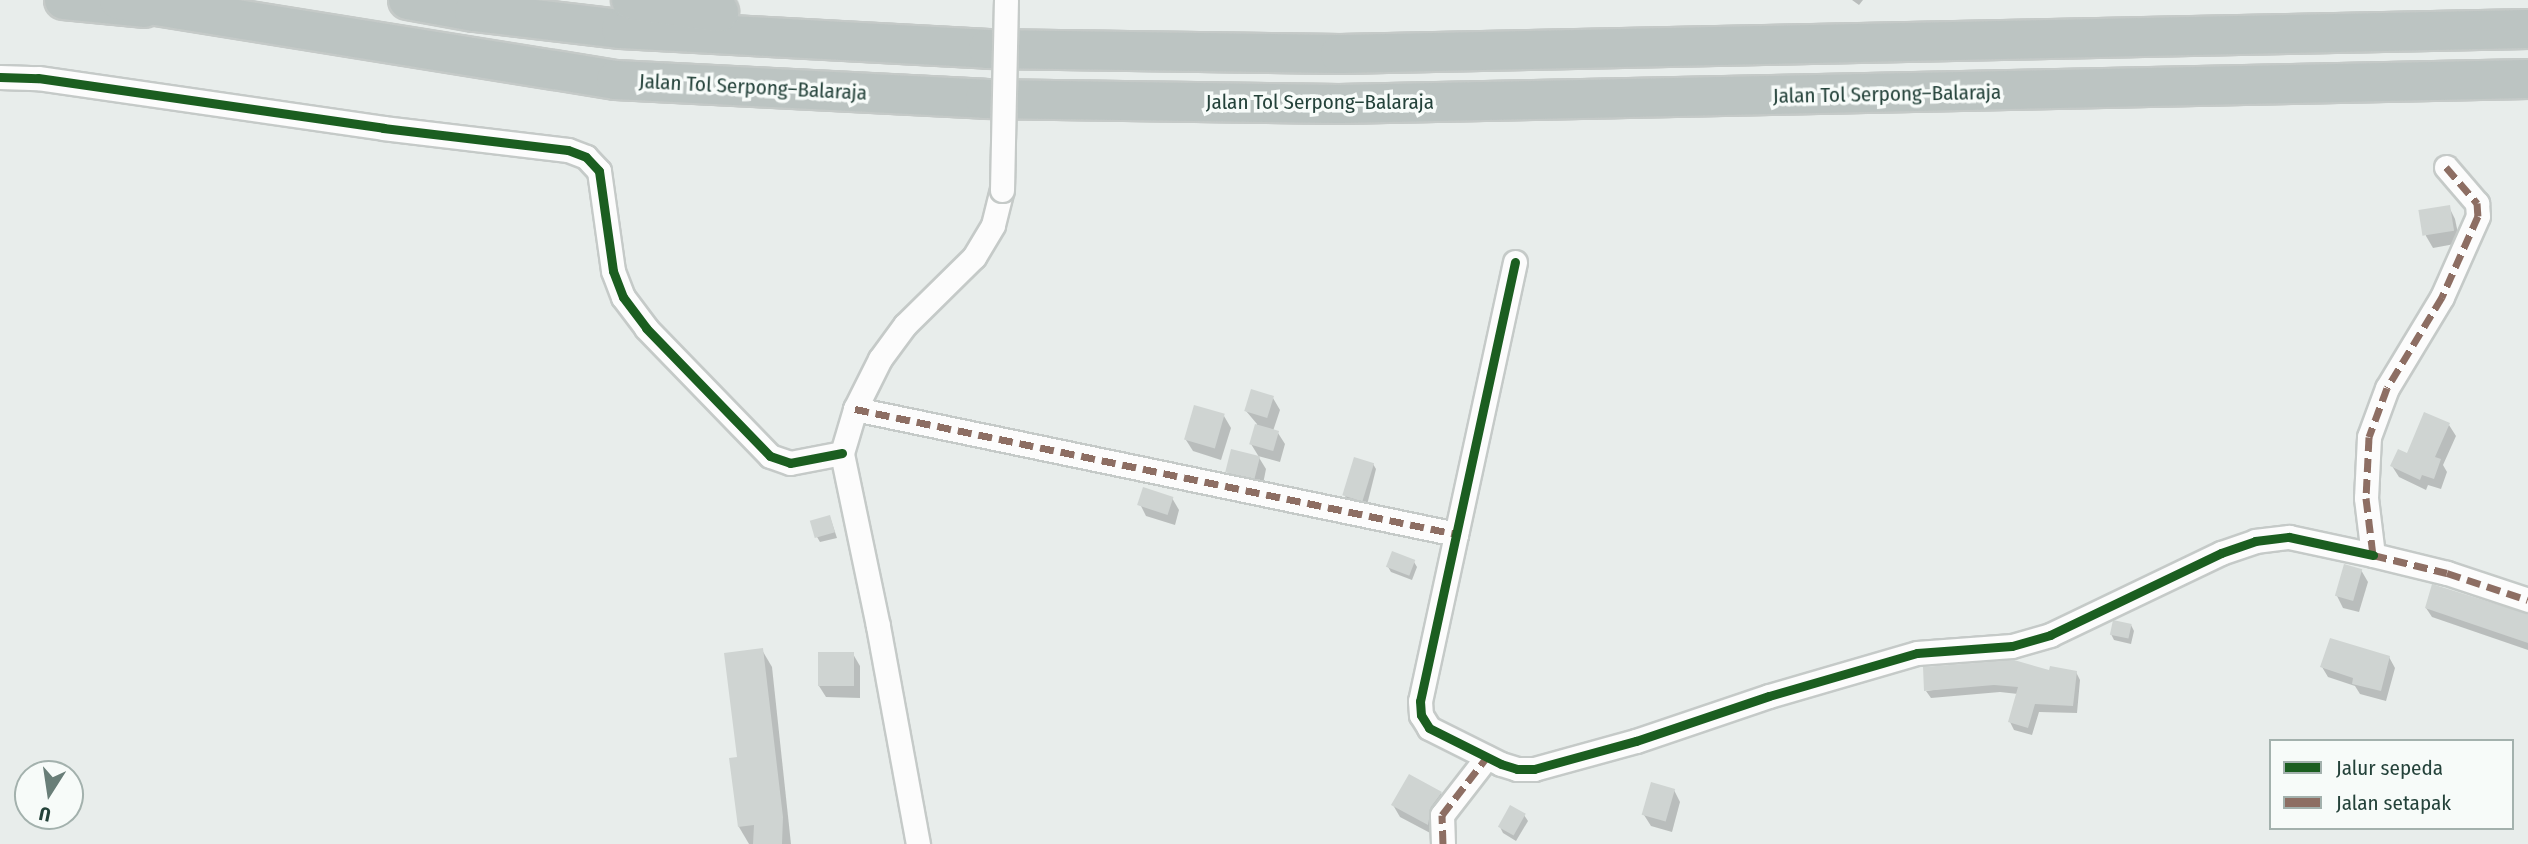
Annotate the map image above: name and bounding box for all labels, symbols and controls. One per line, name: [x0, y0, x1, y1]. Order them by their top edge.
street label: Jalan Tol Serpong–Balaraja: [638, 68, 868, 106]
street label: Jalan Tol Serpong–Balaraja: [1773, 79, 2001, 109]
street label: Jalan Tol Serpong–Balaraja: [1206, 89, 1434, 115]
legend: [2269, 739, 2514, 830]
text: Jalur sepeda: [2336, 755, 2443, 781]
north arrow: [14, 760, 84, 830]
text: Jalan setapak: [2336, 790, 2451, 816]
text: U: [37, 802, 53, 826]

